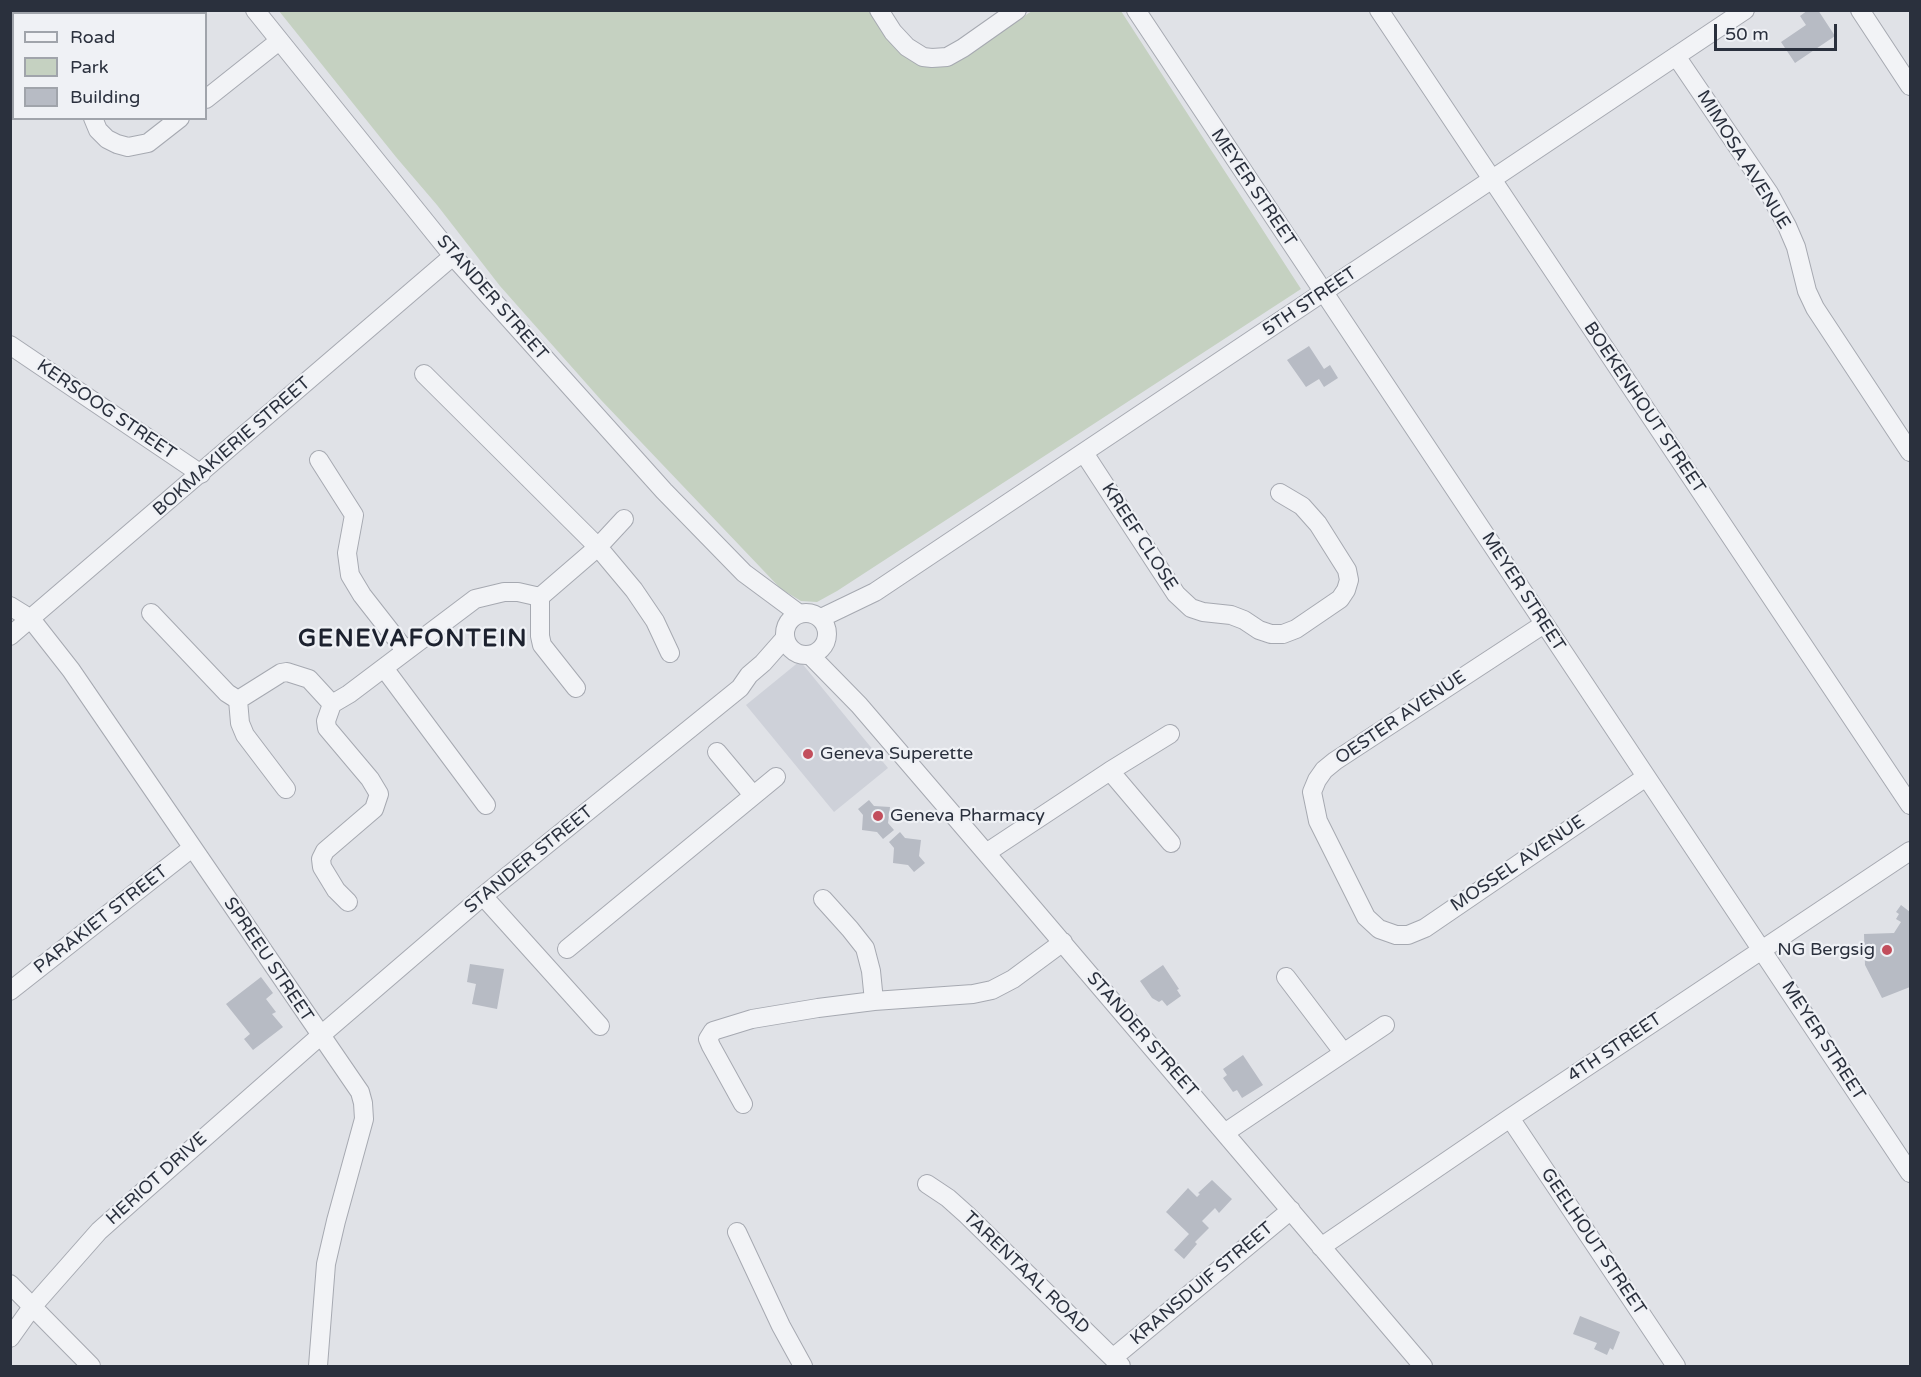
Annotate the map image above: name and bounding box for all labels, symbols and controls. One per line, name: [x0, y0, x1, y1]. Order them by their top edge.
legend: [12, 12, 207, 120]
scale bar: [1717, 12, 1840, 50]
text: 50 m: [1725, 23, 1769, 45]
text: Road: [70, 26, 115, 48]
text: Park: [70, 56, 108, 78]
text: Building: [70, 86, 140, 108]
street label: MIMOSA AVENUE: [1691, 86, 1795, 234]
street label: MEYER STREET: [1206, 125, 1300, 251]
street label: STANDER STREET: [432, 231, 552, 365]
street label: 5TH STREET: [1259, 263, 1361, 341]
street label: BOEKENHOUT STREET: [1579, 318, 1709, 498]
street label: KERSOOG STREET: [32, 355, 180, 465]
street label: BOKMAKIERIE STREET: [149, 373, 315, 521]
street label: KREEF CLOSE: [1096, 479, 1182, 595]
street label: MEYER STREET: [1477, 528, 1569, 656]
district label: GENEVAFONTEIN: [298, 626, 528, 654]
street label: OESTER AVENUE: [1332, 666, 1470, 770]
place label: Geneva Superette: [820, 743, 973, 765]
marker: Geneva Superette: [801, 747, 815, 761]
street label: STANDER STREET: [461, 802, 597, 918]
place label: Geneva Pharmacy: [890, 805, 1045, 827]
marker: Geneva Pharmacy: [871, 809, 885, 823]
street label: MOSSEL AVENUE: [1447, 811, 1589, 917]
street label: PARAKIET STREET: [30, 861, 172, 979]
street label: SPREEU STREET: [218, 894, 318, 1026]
place label: NG Bergsig: [1777, 939, 1875, 961]
marker: NG Bergsig: [1880, 943, 1894, 957]
street label: STANDER STREET: [1082, 968, 1202, 1102]
street label: MEYER STREET: [1777, 977, 1869, 1105]
street label: 4TH STREET: [1564, 1009, 1666, 1087]
street label: HERIOT DRIVE: [102, 1128, 212, 1230]
street label: GEELHOUT STREET: [1536, 1164, 1650, 1320]
street label: TARENTAAL ROAD: [958, 1207, 1094, 1339]
street label: KRANSDUIF STREET: [1126, 1218, 1278, 1350]

